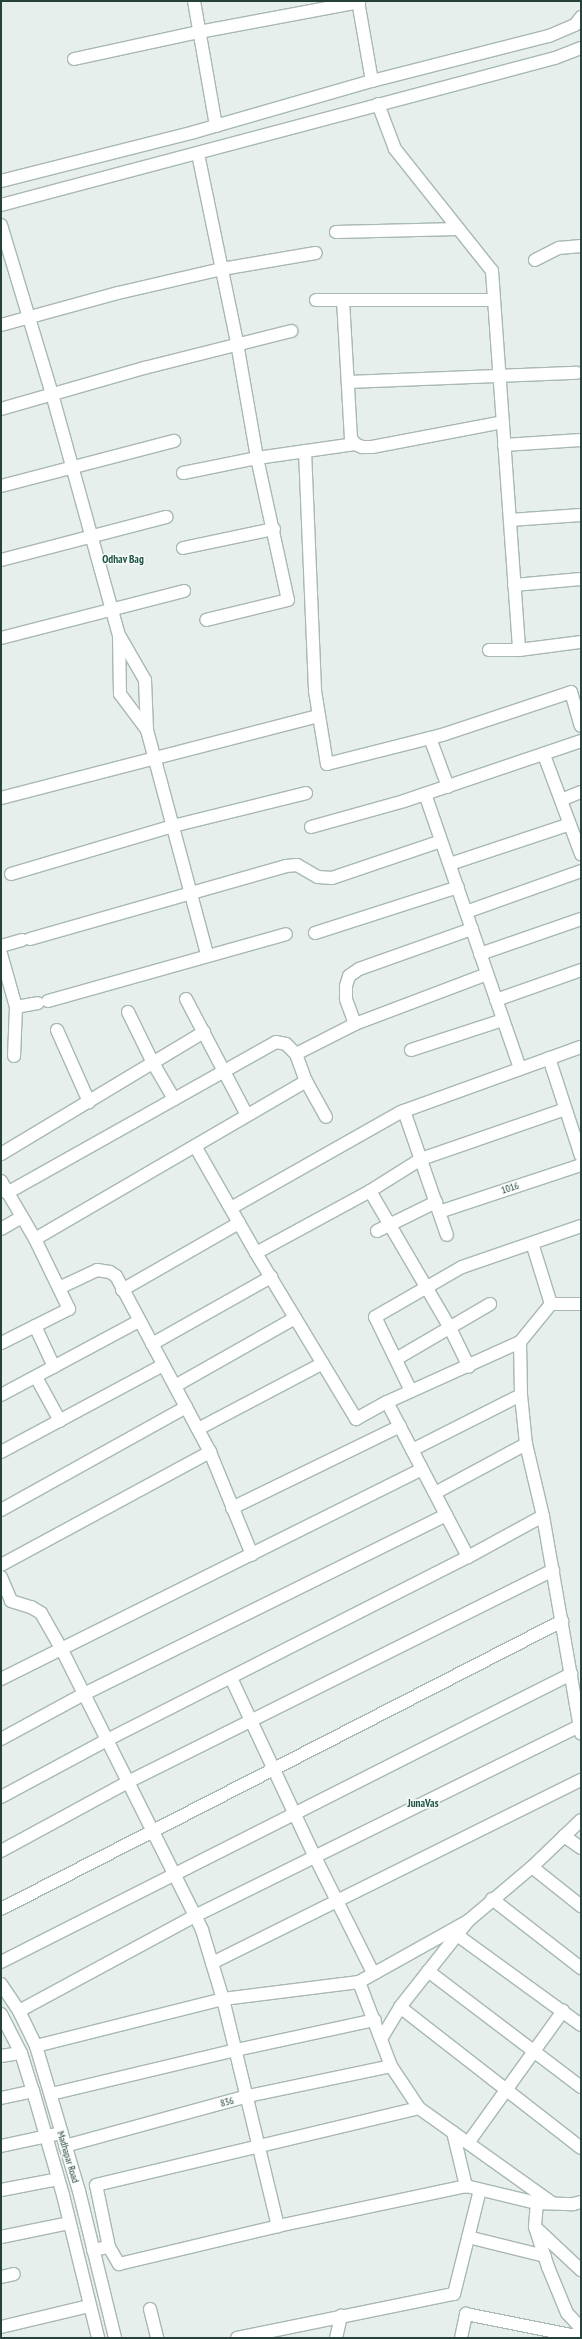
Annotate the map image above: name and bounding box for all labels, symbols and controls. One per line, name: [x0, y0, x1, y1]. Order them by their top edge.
district label: Odhav Bag: [102, 552, 144, 566]
street label: 1016: [500, 1180, 520, 1196]
district label: JunaVas: [408, 1796, 438, 1810]
street label: 836: [219, 2094, 235, 2110]
street label: Madhapar Road: [54, 2130, 82, 2184]

